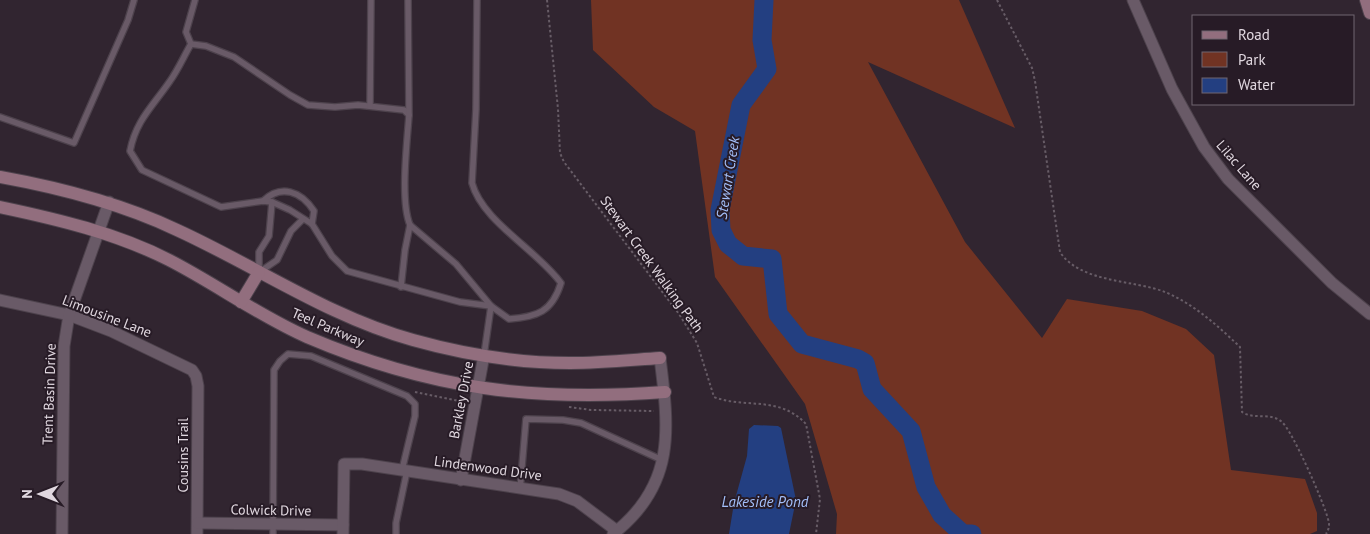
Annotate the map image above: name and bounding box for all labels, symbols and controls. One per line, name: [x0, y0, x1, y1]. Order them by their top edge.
legend: [1192, 15, 1355, 105]
text: Road: [1238, 25, 1270, 44]
text: Park: [1238, 50, 1266, 69]
text: Water: [1238, 75, 1275, 94]
water label: Stewart Creek: [712, 134, 744, 221]
street label: Lilac Lane: [1212, 136, 1266, 194]
street label: Stewart Creek Walking Path: [596, 192, 708, 336]
street label: Limousine Lane: [60, 291, 154, 341]
street label: Teel Parkway: [289, 304, 368, 351]
street label: Trent Basin Drive: [38, 343, 60, 445]
street label: Barkley Drive: [445, 360, 477, 440]
street label: Cousins Trail: [174, 418, 192, 492]
street label: Lindenwood Drive: [433, 452, 543, 484]
north arrow: [15, 469, 65, 519]
text: N: [18, 489, 36, 499]
water label: Lakeside Pond: [722, 492, 809, 511]
street label: Colwick Drive: [230, 500, 312, 520]

